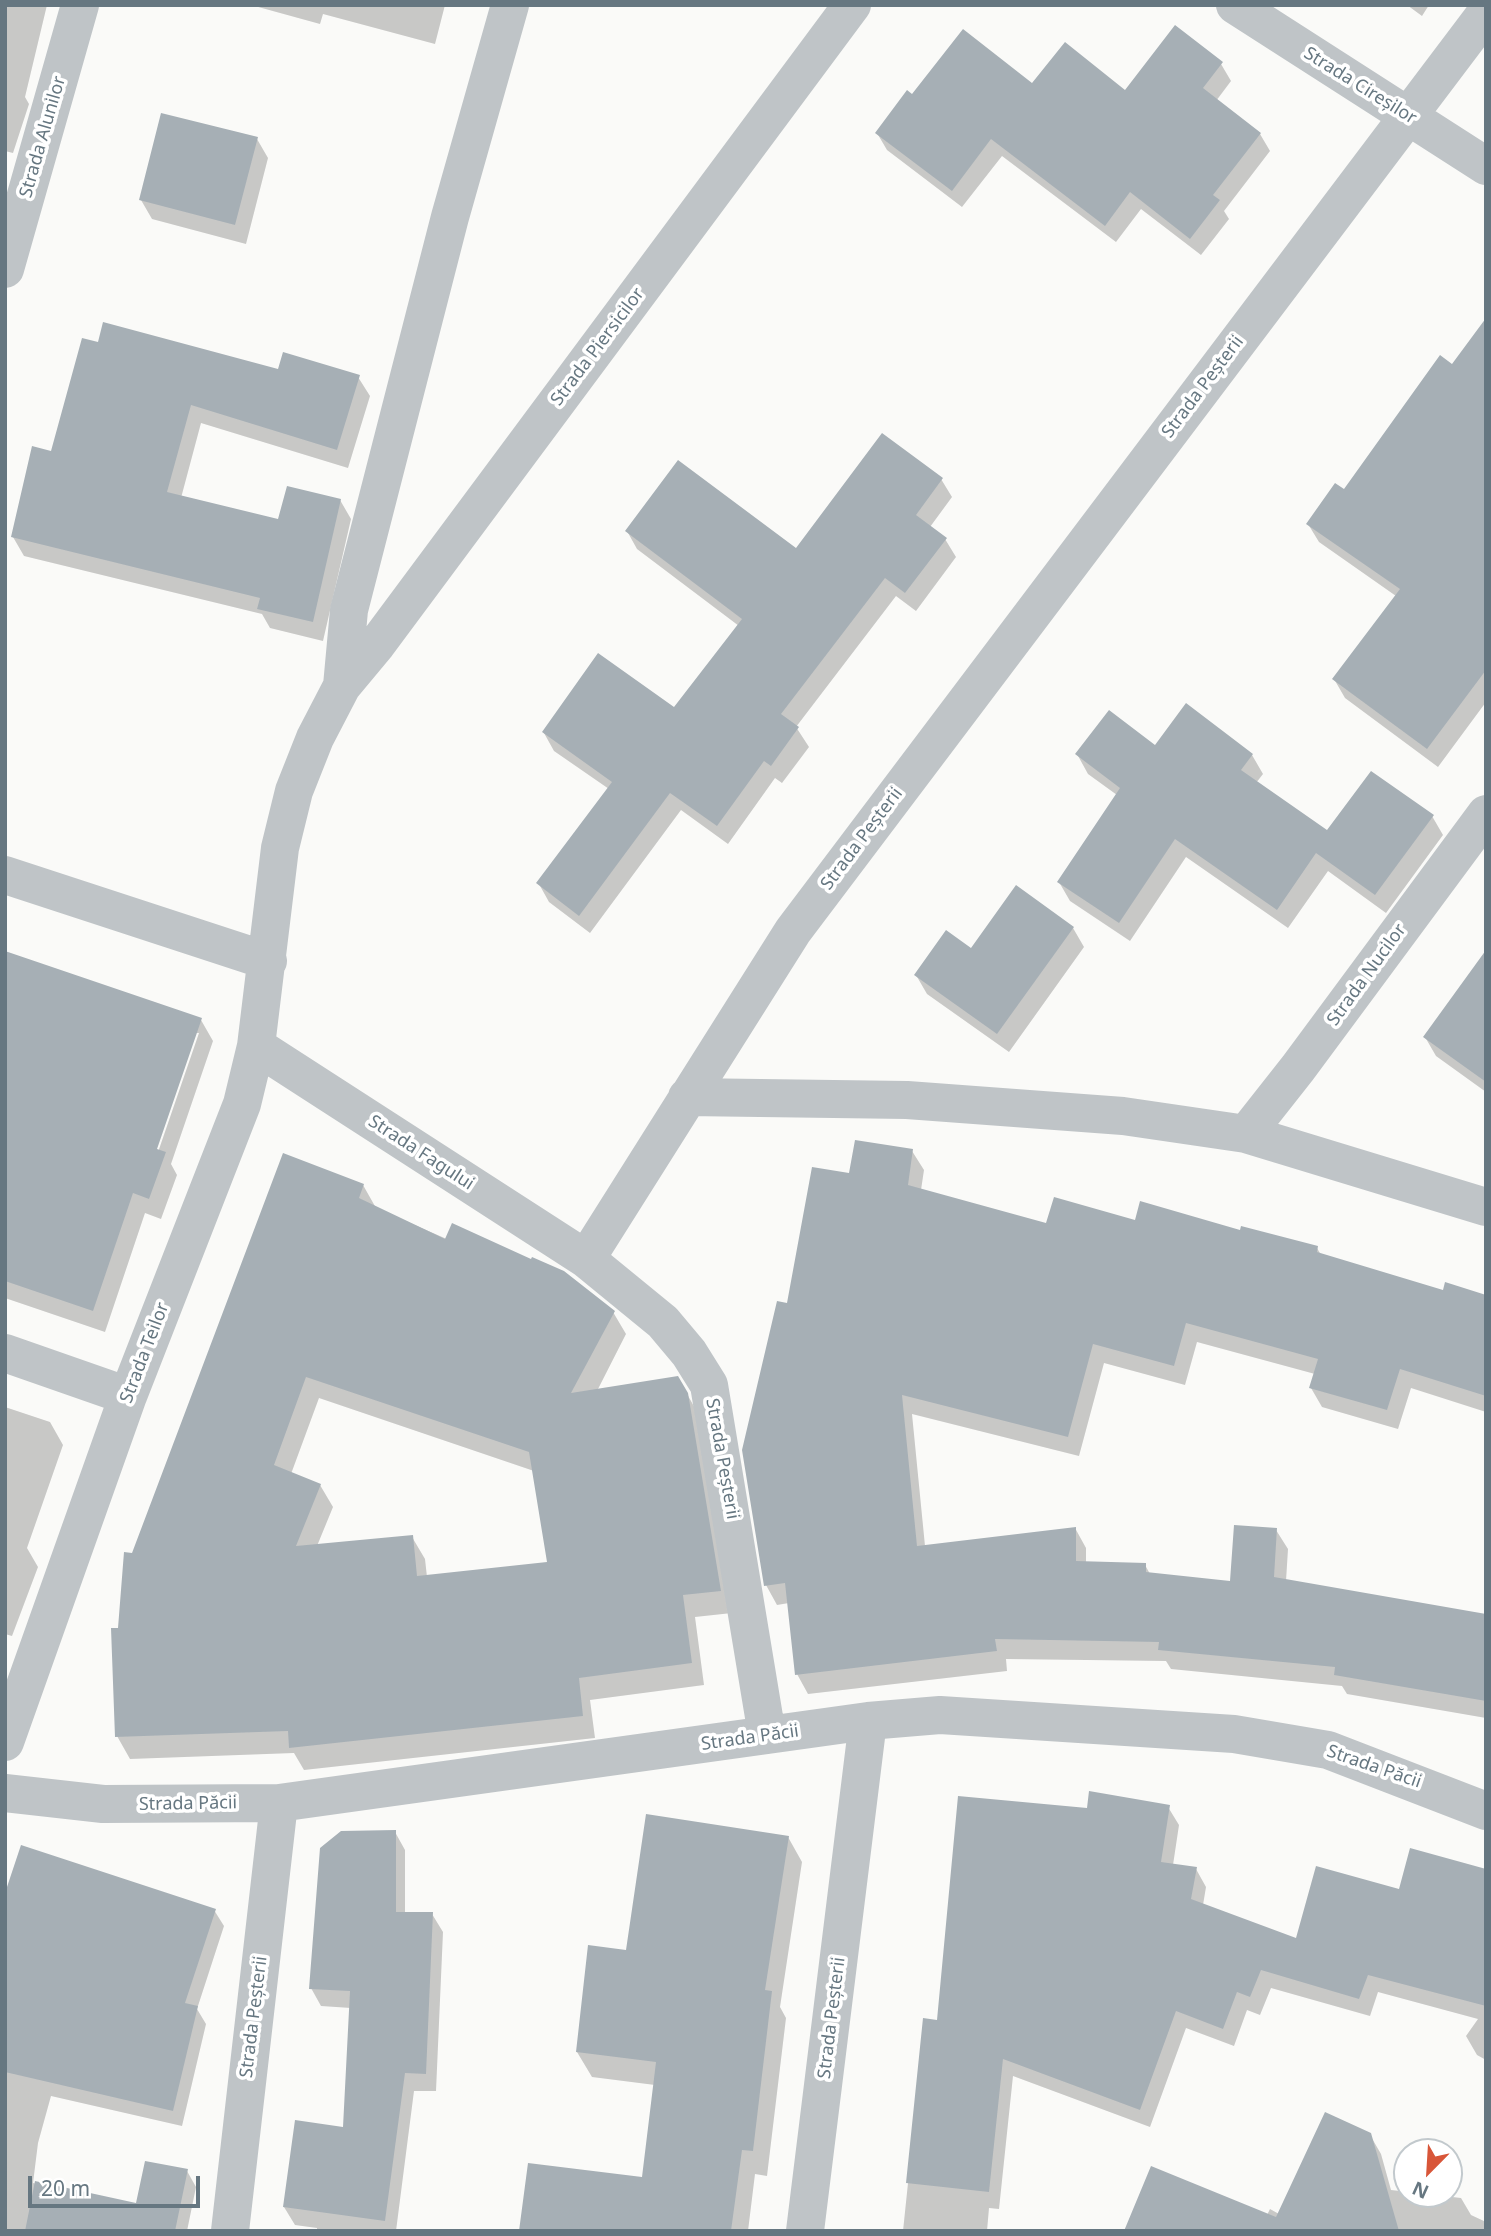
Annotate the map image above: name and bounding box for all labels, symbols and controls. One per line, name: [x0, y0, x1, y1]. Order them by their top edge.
street label: Strada Cireșilor: [1300, 43, 1420, 129]
street label: Strada Alunilor: [15, 74, 71, 200]
street label: Strada Piersicilor: [547, 284, 649, 410]
street label: Strada Peșterii: [1158, 332, 1248, 442]
street label: Strada Peșterii: [817, 784, 907, 894]
street label: Strada Nucilor: [1323, 920, 1411, 1030]
street label: Strada Fagului: [364, 1111, 478, 1195]
street label: Strada Teilor: [116, 1300, 174, 1406]
street label: Strada Peșterii: [701, 1397, 743, 1521]
street label: Strada Păcii: [700, 1720, 800, 1756]
street label: Strada Păcii: [1324, 1741, 1424, 1793]
street label: Strada Păcii: [139, 1792, 237, 1816]
street label: Strada Peșterii: [236, 1955, 272, 2079]
street label: Strada Peșterii: [814, 1956, 850, 2080]
north arrow: [1393, 2138, 1463, 2208]
scale bar: [32, 2162, 203, 2206]
text: 20 m: [41, 2174, 90, 2202]
text: N: [1408, 2175, 1433, 2205]

